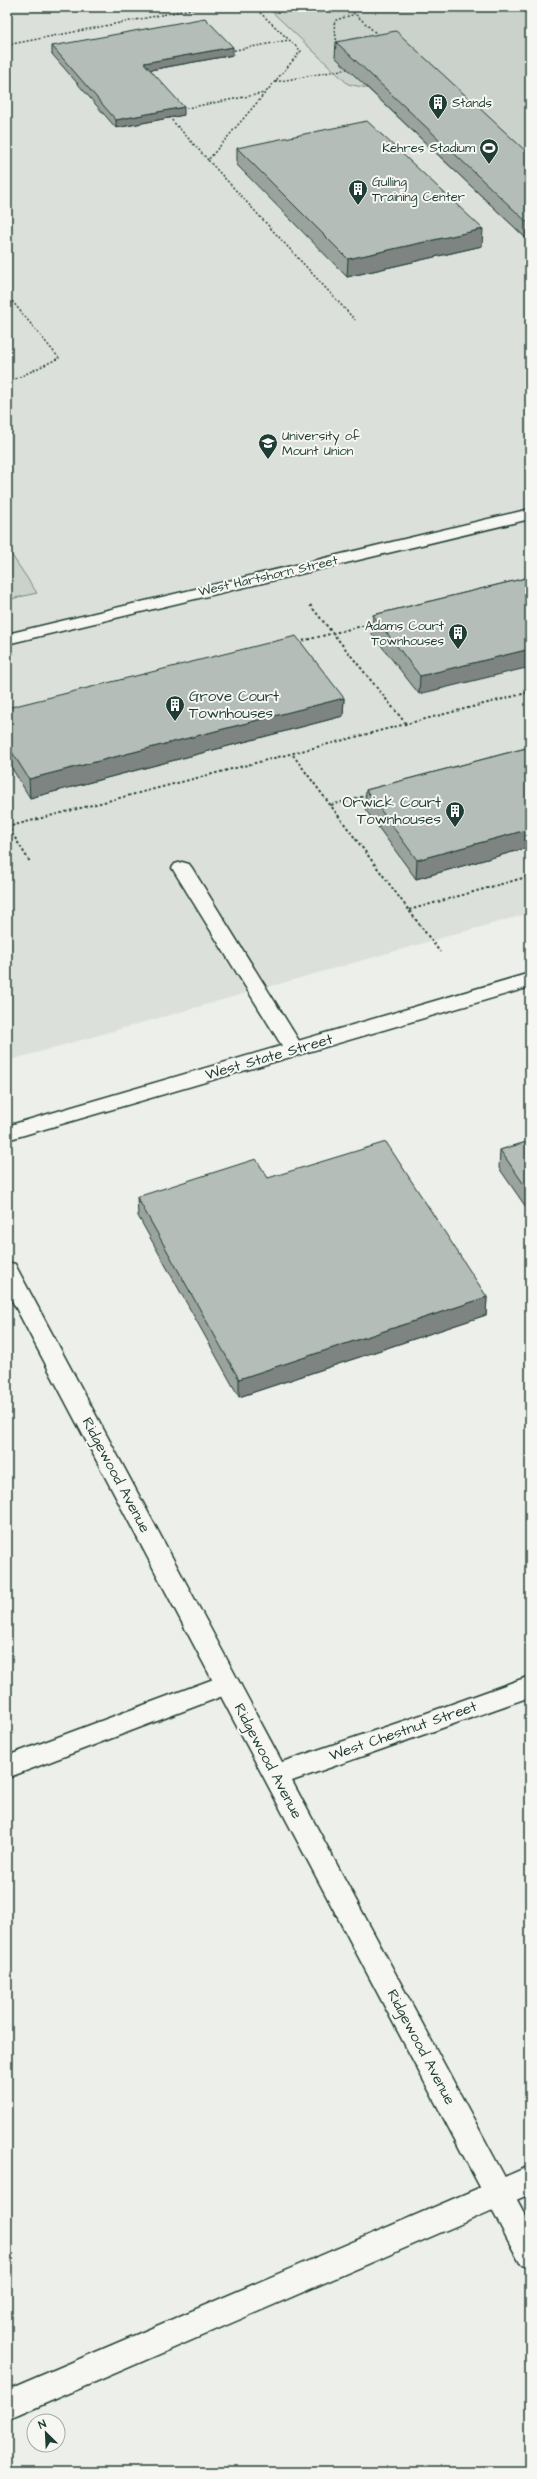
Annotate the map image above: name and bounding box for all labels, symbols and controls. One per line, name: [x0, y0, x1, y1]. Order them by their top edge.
building icon: Stands: [427, 92, 449, 120]
place label: Stands: [452, 94, 492, 112]
sports icon: Kehres Stadium: [478, 137, 500, 165]
place label: Kehres Stadium: [382, 139, 476, 157]
place label: Gulling Training Center: [372, 173, 465, 207]
building icon: Gulling Training Center: [347, 178, 369, 206]
place label: University of Mount Union: [282, 427, 360, 460]
school or university icon: University of Mount Union: [257, 432, 279, 460]
street label: West Hartshorn Street: [197, 551, 340, 601]
place label: Adams Court Townhouses: [365, 617, 445, 650]
building icon: Adams Court Townhouses: [447, 622, 469, 650]
place label: Grove Court Townhouses: [189, 686, 279, 724]
building icon: Grove Court Townhouses: [164, 694, 186, 722]
place label: Orwick Court Townhouses: [343, 792, 441, 830]
building icon: Orwick Court Townhouses: [444, 800, 466, 828]
street label: West State Street: [203, 1029, 335, 1085]
street label: Ridgewood Avenue: [76, 1414, 155, 1537]
street label: West Chestnut Street: [326, 1696, 480, 1766]
street label: Ridgewood Avenue: [228, 1700, 307, 1823]
street label: Ridgewood Avenue: [381, 1986, 460, 2109]
north arrow: [26, 2413, 66, 2453]
text: N: [36, 2416, 48, 2433]

